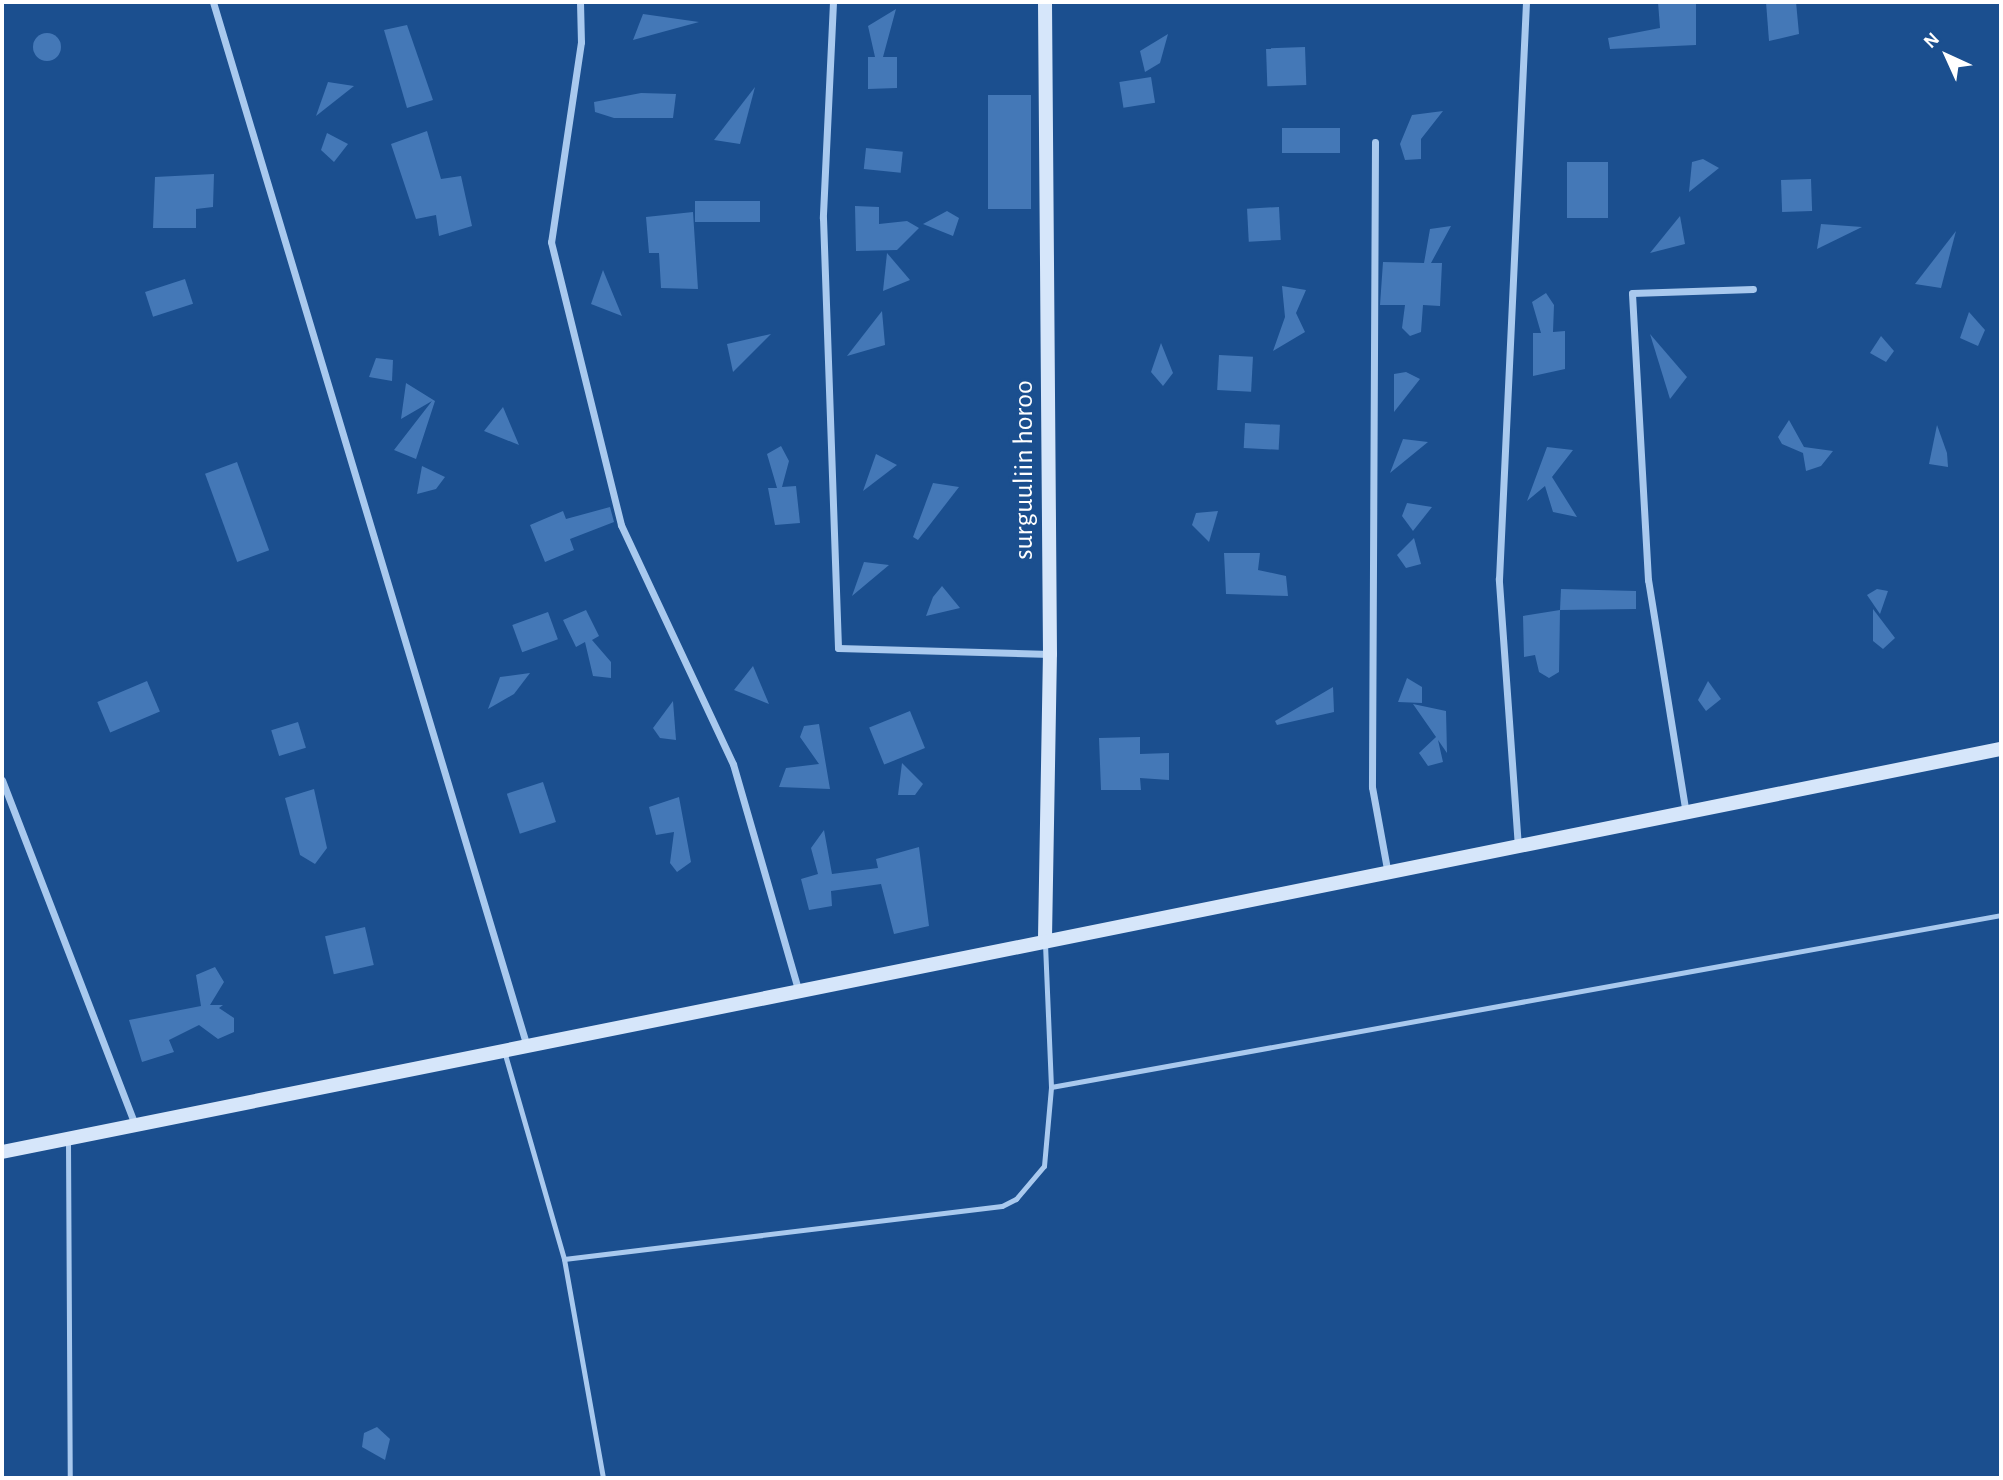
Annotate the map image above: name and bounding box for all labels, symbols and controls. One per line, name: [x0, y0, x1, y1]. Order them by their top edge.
north arrow: [1912, 21, 1982, 91]
text: N: [1920, 29, 1943, 52]
street label: surguuliin horoo: [1007, 380, 1041, 560]

